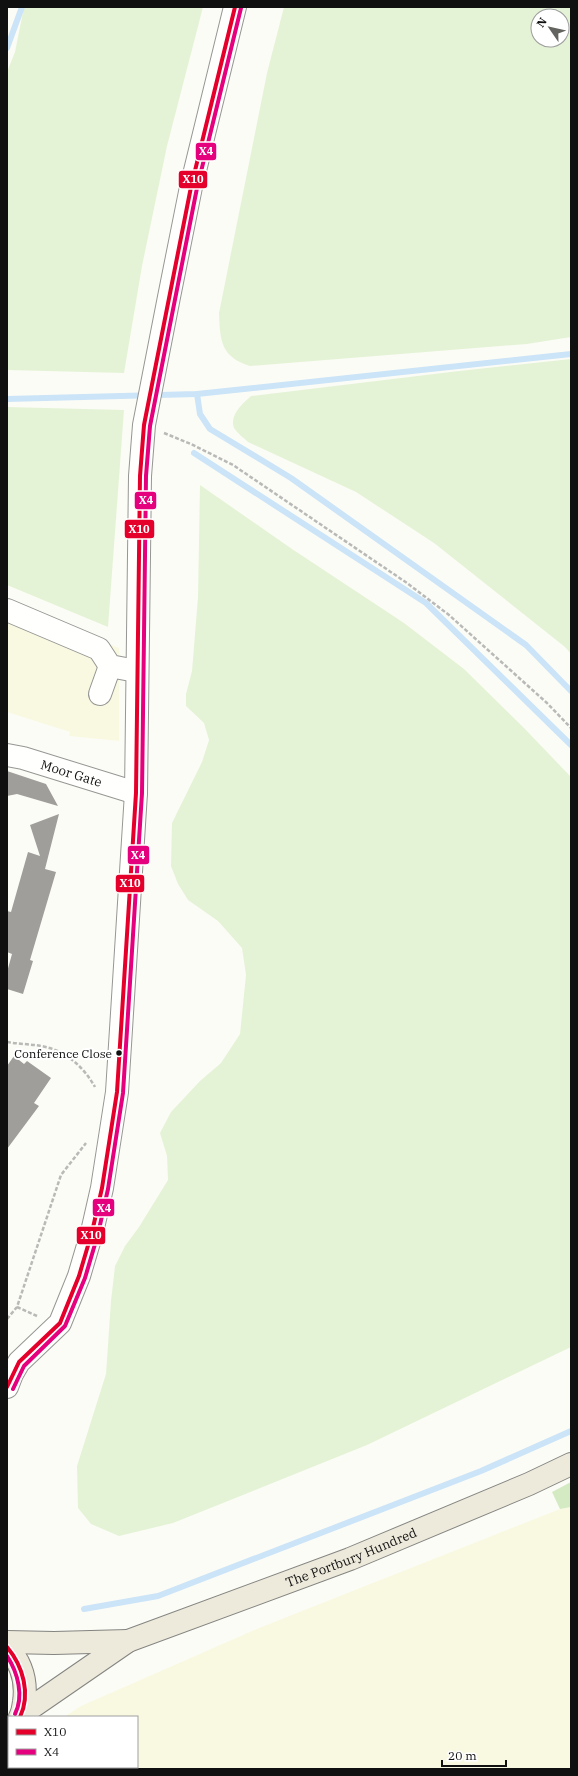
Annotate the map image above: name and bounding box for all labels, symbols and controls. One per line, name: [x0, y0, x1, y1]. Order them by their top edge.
north arrow: [530, 8, 570, 48]
text: N: [533, 15, 550, 30]
line badge: X4: [195, 142, 217, 161]
text: X4: [199, 144, 214, 158]
line badge: X10: [178, 170, 208, 189]
text: X10: [182, 172, 204, 186]
line badge: X4: [134, 491, 157, 510]
text: X4: [139, 493, 154, 507]
line badge: X10: [124, 519, 155, 539]
text: X10: [128, 522, 150, 536]
street label: Moor Gate: [39, 756, 104, 790]
line badge: X4: [127, 845, 150, 865]
text: X4: [131, 848, 146, 862]
line badge: X10: [115, 874, 145, 893]
text: X10: [119, 876, 141, 890]
place label: Conference Close: [14, 1046, 112, 1061]
marker: Conference Close: [114, 1048, 124, 1058]
line badge: X4: [92, 1198, 115, 1217]
text: X4: [97, 1201, 112, 1215]
line badge: X10: [76, 1226, 106, 1245]
text: X10: [80, 1228, 102, 1242]
street label: The Portbury Hundred: [283, 1524, 419, 1591]
legend: [8, 1716, 138, 1768]
text: X10: [44, 1724, 66, 1739]
scale bar: [442, 1742, 506, 1768]
text: X4: [44, 1744, 59, 1759]
text: 20 m: [448, 1748, 477, 1763]

